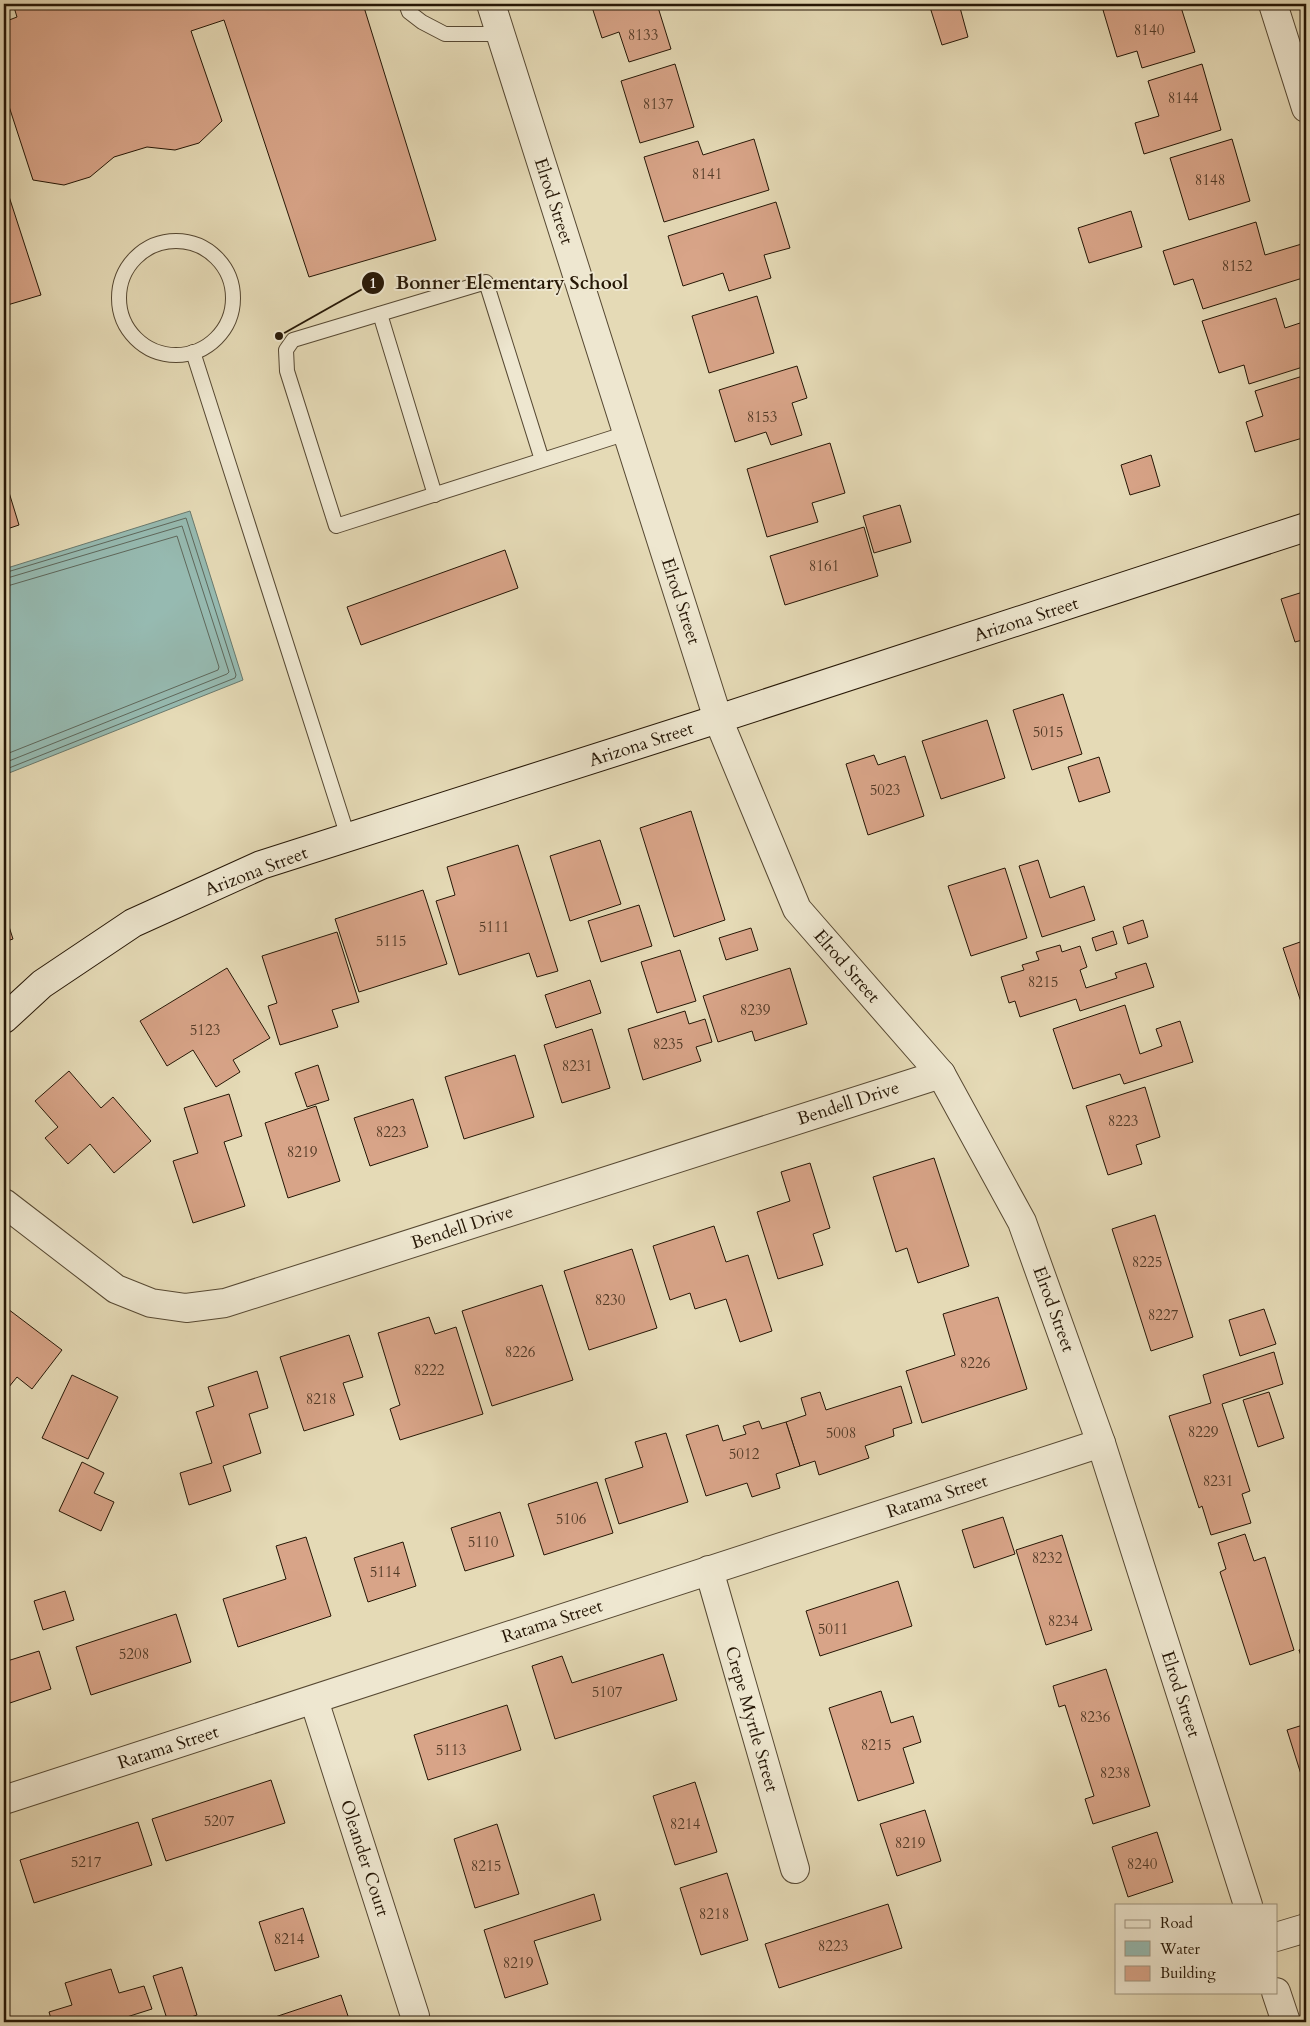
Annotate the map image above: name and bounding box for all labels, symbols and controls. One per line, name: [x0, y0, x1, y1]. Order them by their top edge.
house number: 8140: [1134, 20, 1165, 40]
house number: 8133: [628, 25, 658, 45]
house number: 8144: [1168, 88, 1199, 108]
house number: 8137: [643, 94, 674, 114]
street label: Elrod Street: [528, 155, 579, 248]
house number: 8141: [692, 164, 722, 184]
house number: 8148: [1195, 170, 1225, 190]
house number: 8152: [1222, 256, 1253, 276]
callout: Bonner Elementary School: [361, 266, 638, 300]
text: Bonner Elementary School: [396, 270, 629, 296]
text: 1: [369, 273, 377, 293]
house number: 8153: [747, 407, 777, 427]
street label: Elrod Street: [655, 555, 706, 648]
house number: 8161: [809, 556, 839, 576]
street label: Arizona Street: [971, 591, 1082, 648]
street label: Arizona Street: [586, 716, 697, 773]
house number: 5015: [1033, 722, 1063, 742]
house number: 5023: [870, 780, 900, 800]
street label: Arizona Street: [201, 840, 312, 903]
house number: 5111: [479, 917, 509, 937]
street label: Elrod Street: [808, 924, 886, 1009]
house number: 5115: [376, 931, 406, 951]
house number: 8215: [1028, 972, 1058, 992]
house number: 8239: [740, 1000, 771, 1020]
house number: 5123: [190, 1020, 220, 1040]
house number: 8235: [653, 1034, 683, 1054]
house number: 8231: [562, 1056, 592, 1076]
street label: Bendell Drive: [794, 1075, 902, 1132]
house number: 8223: [1108, 1111, 1138, 1131]
house number: 8223: [376, 1122, 406, 1142]
house number: 8219: [287, 1142, 318, 1162]
street label: Bendell Drive: [408, 1199, 516, 1256]
house number: 8225: [1132, 1252, 1162, 1272]
street label: Elrod Street: [1026, 1263, 1081, 1356]
house number: 8230: [595, 1290, 626, 1310]
house number: 8227: [1148, 1305, 1179, 1325]
house number: 8226: [505, 1342, 536, 1362]
house number: 8226: [960, 1353, 991, 1373]
house number: 8222: [414, 1360, 445, 1380]
house number: 8218: [306, 1389, 336, 1409]
house number: 8229: [1188, 1422, 1219, 1442]
house number: 5008: [826, 1423, 856, 1443]
house number: 5012: [729, 1444, 760, 1464]
street label: Ratama Street: [883, 1468, 991, 1525]
house number: 8231: [1203, 1471, 1233, 1491]
house number: 5106: [556, 1509, 587, 1529]
house number: 5110: [468, 1532, 499, 1552]
house number: 8232: [1032, 1548, 1063, 1568]
house number: 5114: [370, 1562, 401, 1582]
street label: Ratama Street: [498, 1593, 606, 1650]
house number: 8234: [1048, 1611, 1079, 1631]
house number: 5011: [818, 1619, 848, 1639]
street label: Crepe Myrtle Street: [719, 1643, 784, 1795]
house number: 5208: [119, 1644, 149, 1664]
street label: Elrod Street: [1155, 1648, 1206, 1741]
house number: 5107: [592, 1682, 623, 1702]
house number: 8236: [1080, 1707, 1111, 1727]
street label: Ratama Street: [114, 1719, 222, 1776]
house number: 8215: [861, 1735, 891, 1755]
house number: 5113: [436, 1740, 466, 1760]
house number: 8238: [1100, 1763, 1130, 1783]
street label: Oleander Court: [334, 1797, 395, 1920]
house number: 5207: [204, 1811, 235, 1831]
house number: 8214: [670, 1814, 701, 1834]
house number: 8219: [895, 1833, 926, 1853]
house number: 5217: [71, 1852, 102, 1872]
house number: 8240: [1127, 1854, 1158, 1874]
house number: 8215: [471, 1856, 501, 1876]
house number: 8218: [699, 1904, 729, 1924]
legend: [1115, 1904, 1278, 1994]
text: Road: [1160, 1913, 1193, 1933]
house number: 8214: [274, 1929, 305, 1949]
house number: 8223: [818, 1936, 848, 1956]
text: Water: [1159, 1939, 1201, 1959]
house number: 8219: [503, 1953, 534, 1973]
text: Building: [1160, 1963, 1216, 1983]

